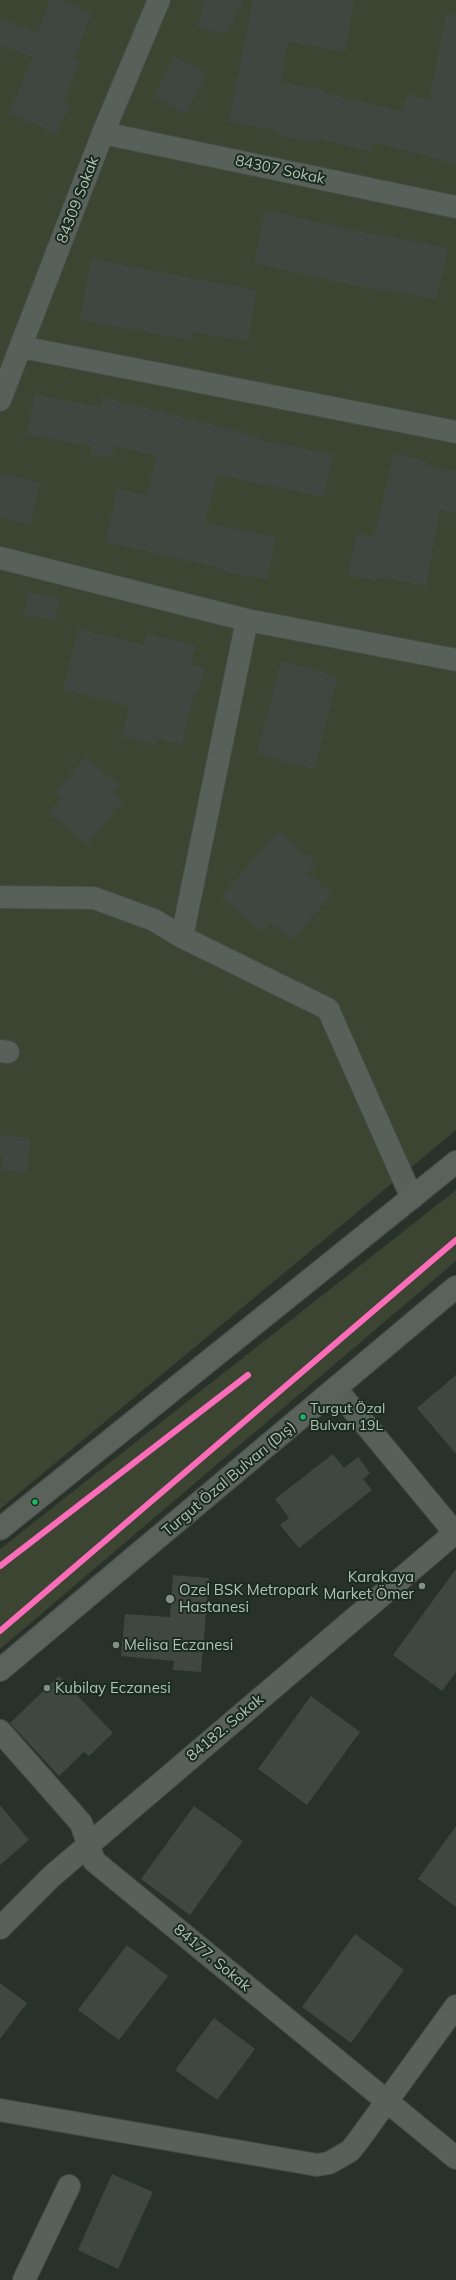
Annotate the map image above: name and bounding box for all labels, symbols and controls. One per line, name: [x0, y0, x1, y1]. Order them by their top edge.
street label: 84307 Sokak: [234, 152, 326, 188]
street label: 84309 Sokak: [53, 154, 103, 246]
place label: Turgut Özal Bulvarı 19L: [310, 1401, 385, 1434]
marker: Turgut Özal Bulvarı 19L: [298, 1412, 308, 1422]
street label: Turgut Özal Bulvarı (Dış): [159, 1418, 299, 1540]
unlabelled marker: [30, 1497, 40, 1507]
place label: Karakaya Market Ömer: [323, 1568, 414, 1603]
place label: Ozel BSK Metropark Hastanesi: [179, 1581, 318, 1616]
marker: Karakaya Market Ömer: [417, 1581, 427, 1591]
marker: Ozel BSK Metropark Hastanesi: [164, 1593, 176, 1605]
place label: Melisa Eczanesi: [124, 1636, 233, 1654]
marker: Melisa Eczanesi: [111, 1640, 121, 1650]
place label: Kubilay Eczanesi: [55, 1679, 171, 1697]
marker: Kubilay Eczanesi: [42, 1683, 52, 1693]
street label: 84182. Sokak: [183, 1691, 267, 1765]
street label: 84177. Sokak: [170, 1921, 254, 1995]

